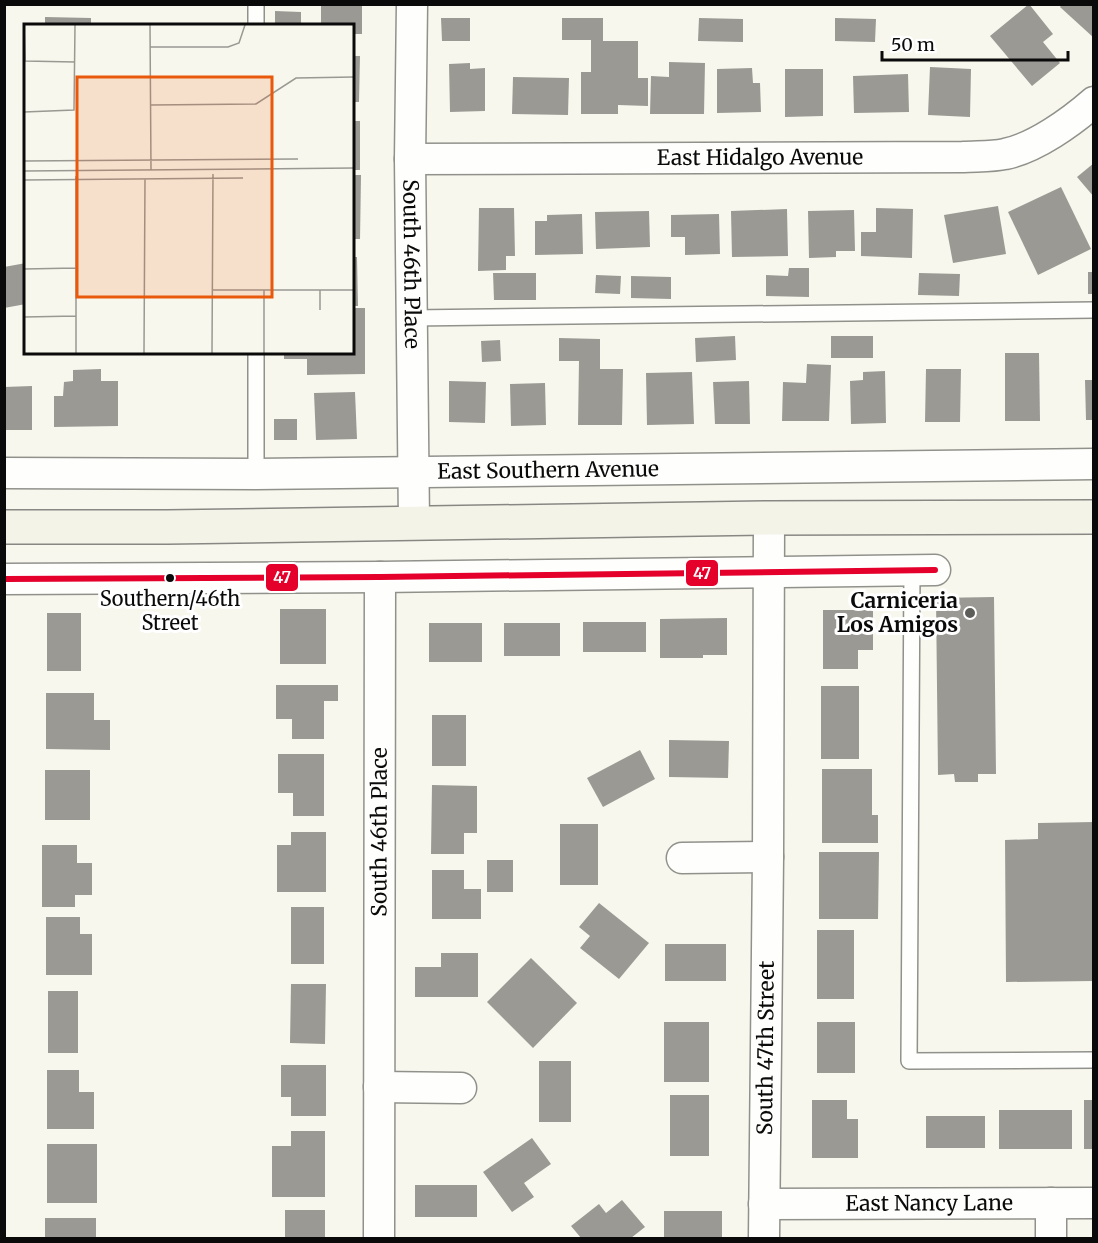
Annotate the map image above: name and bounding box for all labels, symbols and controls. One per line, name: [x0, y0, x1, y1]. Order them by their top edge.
inset map: [24, 24, 354, 354]
scale bar: [882, 24, 1068, 62]
text: 50 m: [891, 33, 935, 56]
street label: East Hidalgo Avenue: [657, 143, 863, 171]
street label: South 46th Place: [397, 179, 426, 349]
street label: East Southern Avenue: [437, 455, 659, 485]
line badge: 47: [685, 559, 719, 587]
line badge: 47: [265, 563, 299, 592]
text: 47: [693, 563, 711, 583]
text: 47: [273, 567, 291, 587]
marker: Southern/46th Street: [164, 572, 176, 584]
place label: Southern/46th Street: [100, 586, 240, 635]
place label: Carniceria Los Amigos: [837, 587, 958, 638]
marker: Carniceria Los Amigos: [963, 606, 977, 620]
street label: South 46th Place: [365, 747, 393, 917]
street label: South 47th Street: [751, 961, 780, 1135]
street label: East Nancy Lane: [845, 1189, 1013, 1217]

